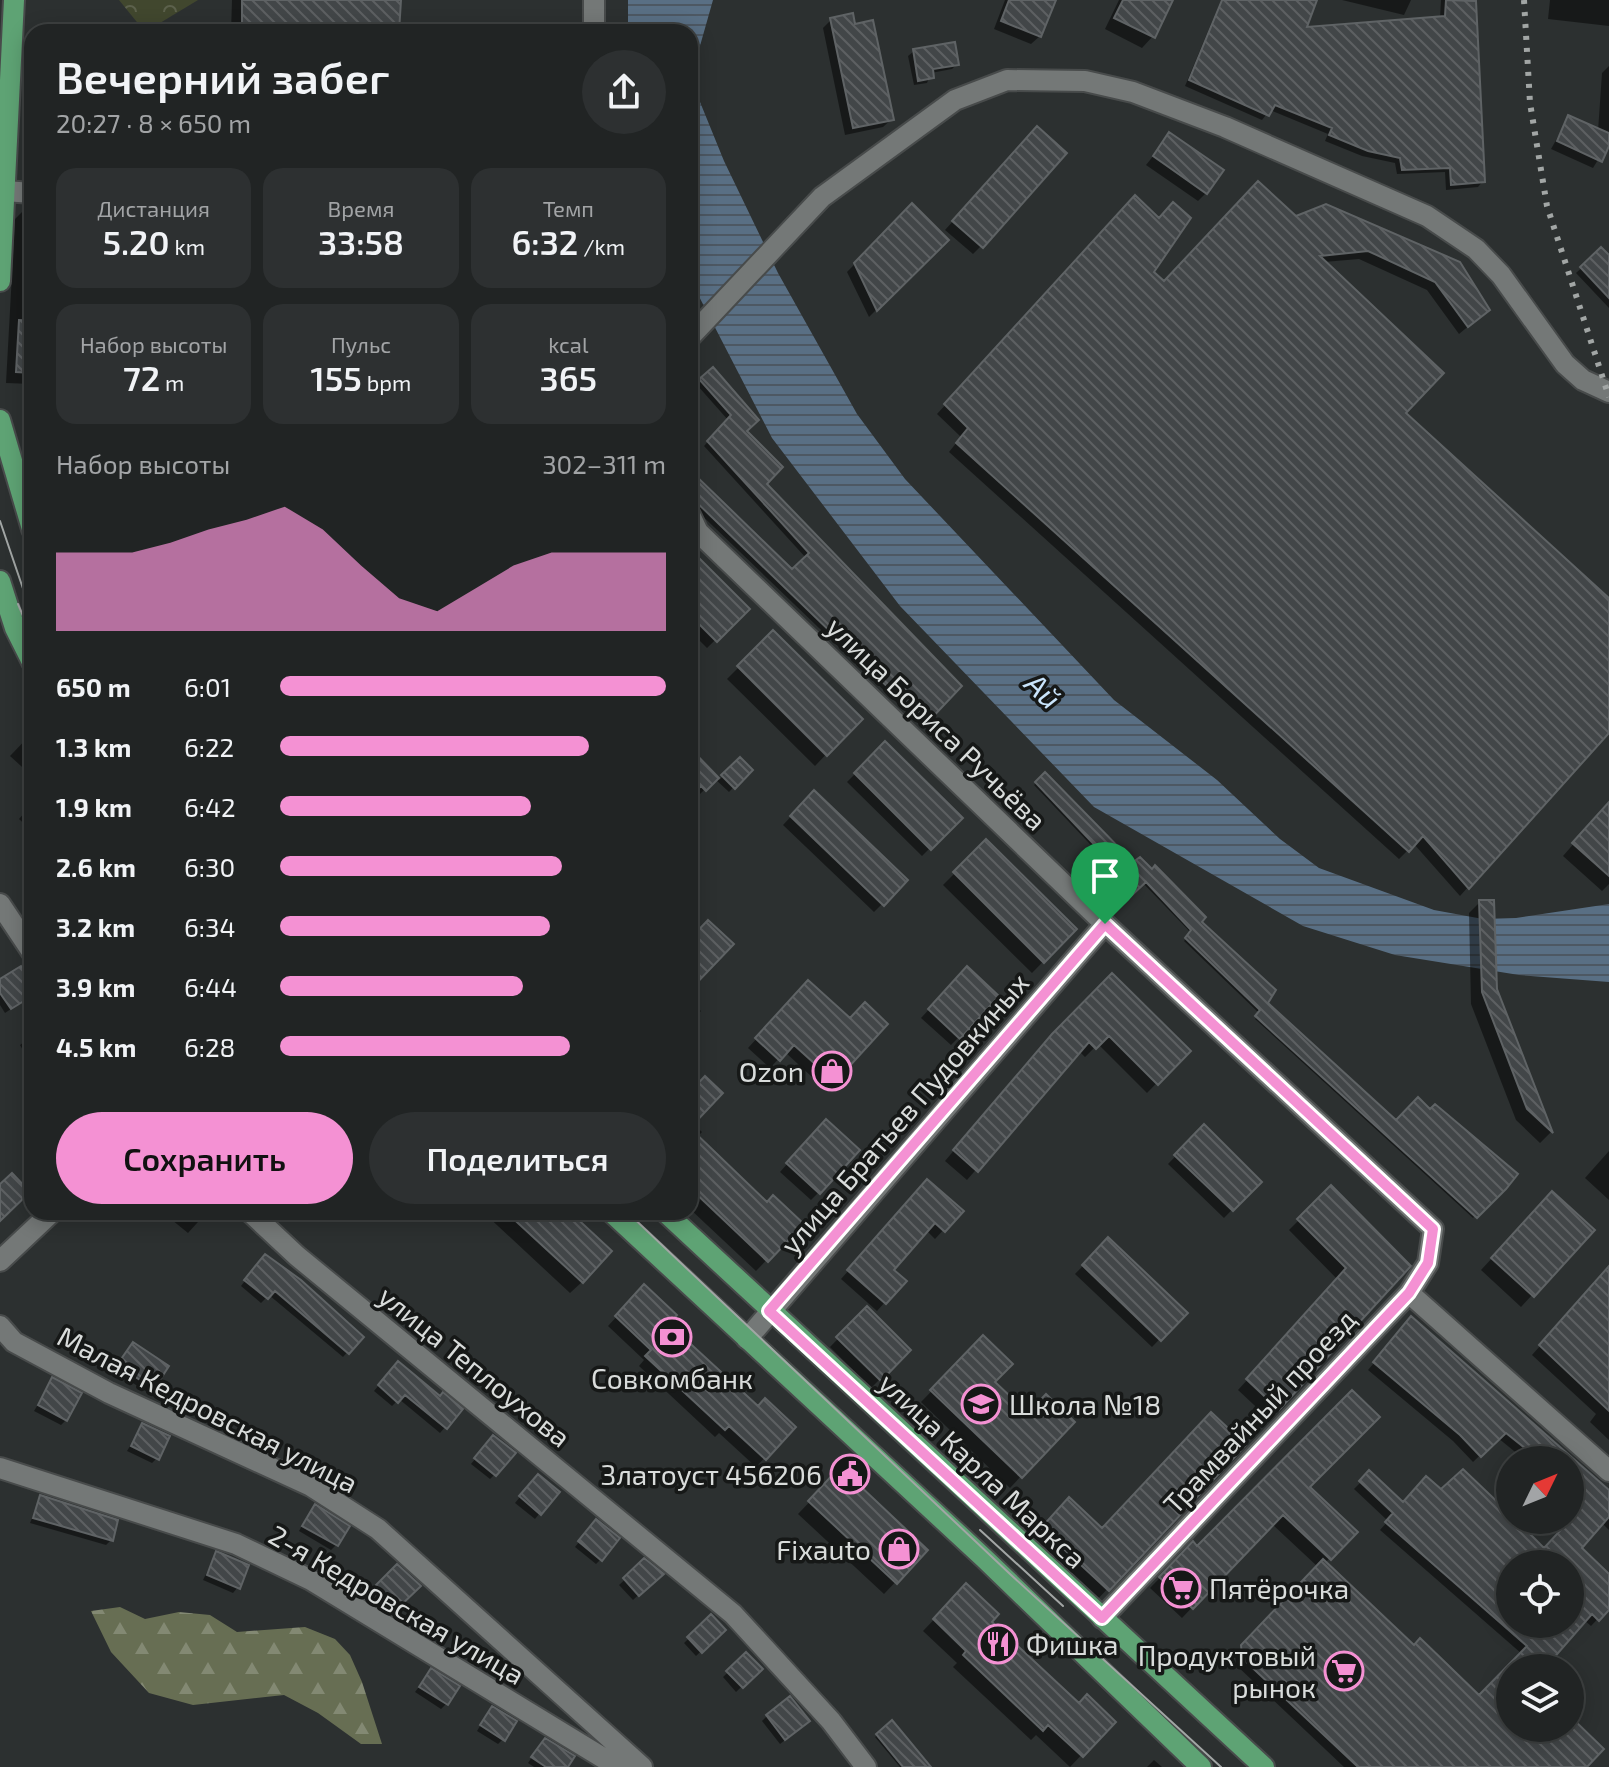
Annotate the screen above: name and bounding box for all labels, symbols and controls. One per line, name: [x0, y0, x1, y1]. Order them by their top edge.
text: Вечерний забег: [56, 50, 389, 103]
button: share: [582, 50, 666, 134]
text: 20:27 · 8 × 650 m: [56, 107, 251, 138]
text: Дистанция: [97, 195, 210, 221]
text: Время: [328, 195, 394, 221]
text: Темп: [543, 195, 594, 221]
text: 5.20: [102, 221, 170, 262]
text: 33:58: [318, 221, 404, 262]
text: 6:32: [512, 221, 578, 262]
text: km: [170, 233, 205, 259]
text: /km: [578, 233, 625, 259]
text: Набор высоты: [80, 331, 227, 357]
text: Пульс: [331, 331, 391, 357]
text: kcal: [548, 331, 588, 357]
text: 72: [123, 357, 160, 398]
text: 155: [311, 357, 362, 398]
text: 365: [540, 357, 597, 398]
text: m: [160, 369, 184, 395]
text: bpm: [362, 369, 411, 395]
text: Набор высоты: [56, 448, 230, 479]
text: 302–311 m: [542, 448, 666, 479]
street label: улица Бориса Ручьёва: [820, 609, 1054, 837]
water label: Ай: [1018, 664, 1069, 715]
text: 650 m: [56, 671, 131, 702]
text: 6:01: [184, 671, 231, 702]
text: 1.3 km: [56, 731, 131, 762]
text: 6:22: [184, 731, 234, 762]
text: 1.9 km: [56, 791, 132, 822]
text: 6:42: [184, 791, 236, 822]
pin: [1071, 842, 1139, 924]
text: 2.6 km: [56, 851, 136, 882]
text: 6:30: [184, 851, 235, 882]
icon: arrive: [1083, 854, 1127, 898]
text: 3.2 km: [56, 911, 135, 942]
text: 6:34: [184, 911, 235, 942]
street label: улица Братьев Пудовкиных: [773, 965, 1035, 1260]
text: 3.9 km: [56, 971, 135, 1002]
text: 6:44: [184, 971, 237, 1002]
text: 4.5 km: [56, 1031, 136, 1062]
text: 6:28: [184, 1031, 235, 1062]
shop icon: Ozon: [811, 1050, 853, 1092]
place label: Ozon: [739, 1054, 804, 1088]
button: Сохранить: [56, 1112, 353, 1204]
button: Поделиться: [369, 1112, 666, 1204]
street label: улица Теплоухова: [372, 1278, 578, 1454]
street label: Трамвайный проезд: [1156, 1302, 1362, 1520]
bank icon: Совкомбанк: [651, 1316, 693, 1358]
street label: Малая Кедровская улица: [52, 1318, 364, 1500]
place label: Совкомбанк: [591, 1361, 753, 1395]
street label: улица Карла Маркса: [872, 1365, 1094, 1575]
school or university icon: Школа №18: [960, 1383, 1002, 1425]
place label: Школа №18: [1009, 1387, 1161, 1421]
north arrow: [1496, 1446, 1584, 1534]
map controls: [1496, 1446, 1584, 1742]
public building icon: Златоуст 456206: [829, 1453, 871, 1495]
place label: Златоуст 456206: [601, 1457, 822, 1491]
street label: 2-я Кедровская улица: [263, 1517, 531, 1691]
shop icon: Fixauto: [878, 1528, 920, 1570]
place label: Fixauto: [776, 1532, 871, 1566]
button: locate: [1496, 1550, 1584, 1638]
supermarket icon: Пятёрочка: [1160, 1567, 1202, 1609]
place label: Пятёрочка: [1209, 1571, 1349, 1605]
restaurant icon: Фишка: [977, 1623, 1019, 1665]
place label: Фишка: [1026, 1627, 1119, 1661]
place label: Продуктовый рынок: [1138, 1638, 1316, 1704]
supermarket icon: Продуктовый рынок: [1323, 1650, 1365, 1692]
button: layers: [1496, 1654, 1584, 1742]

